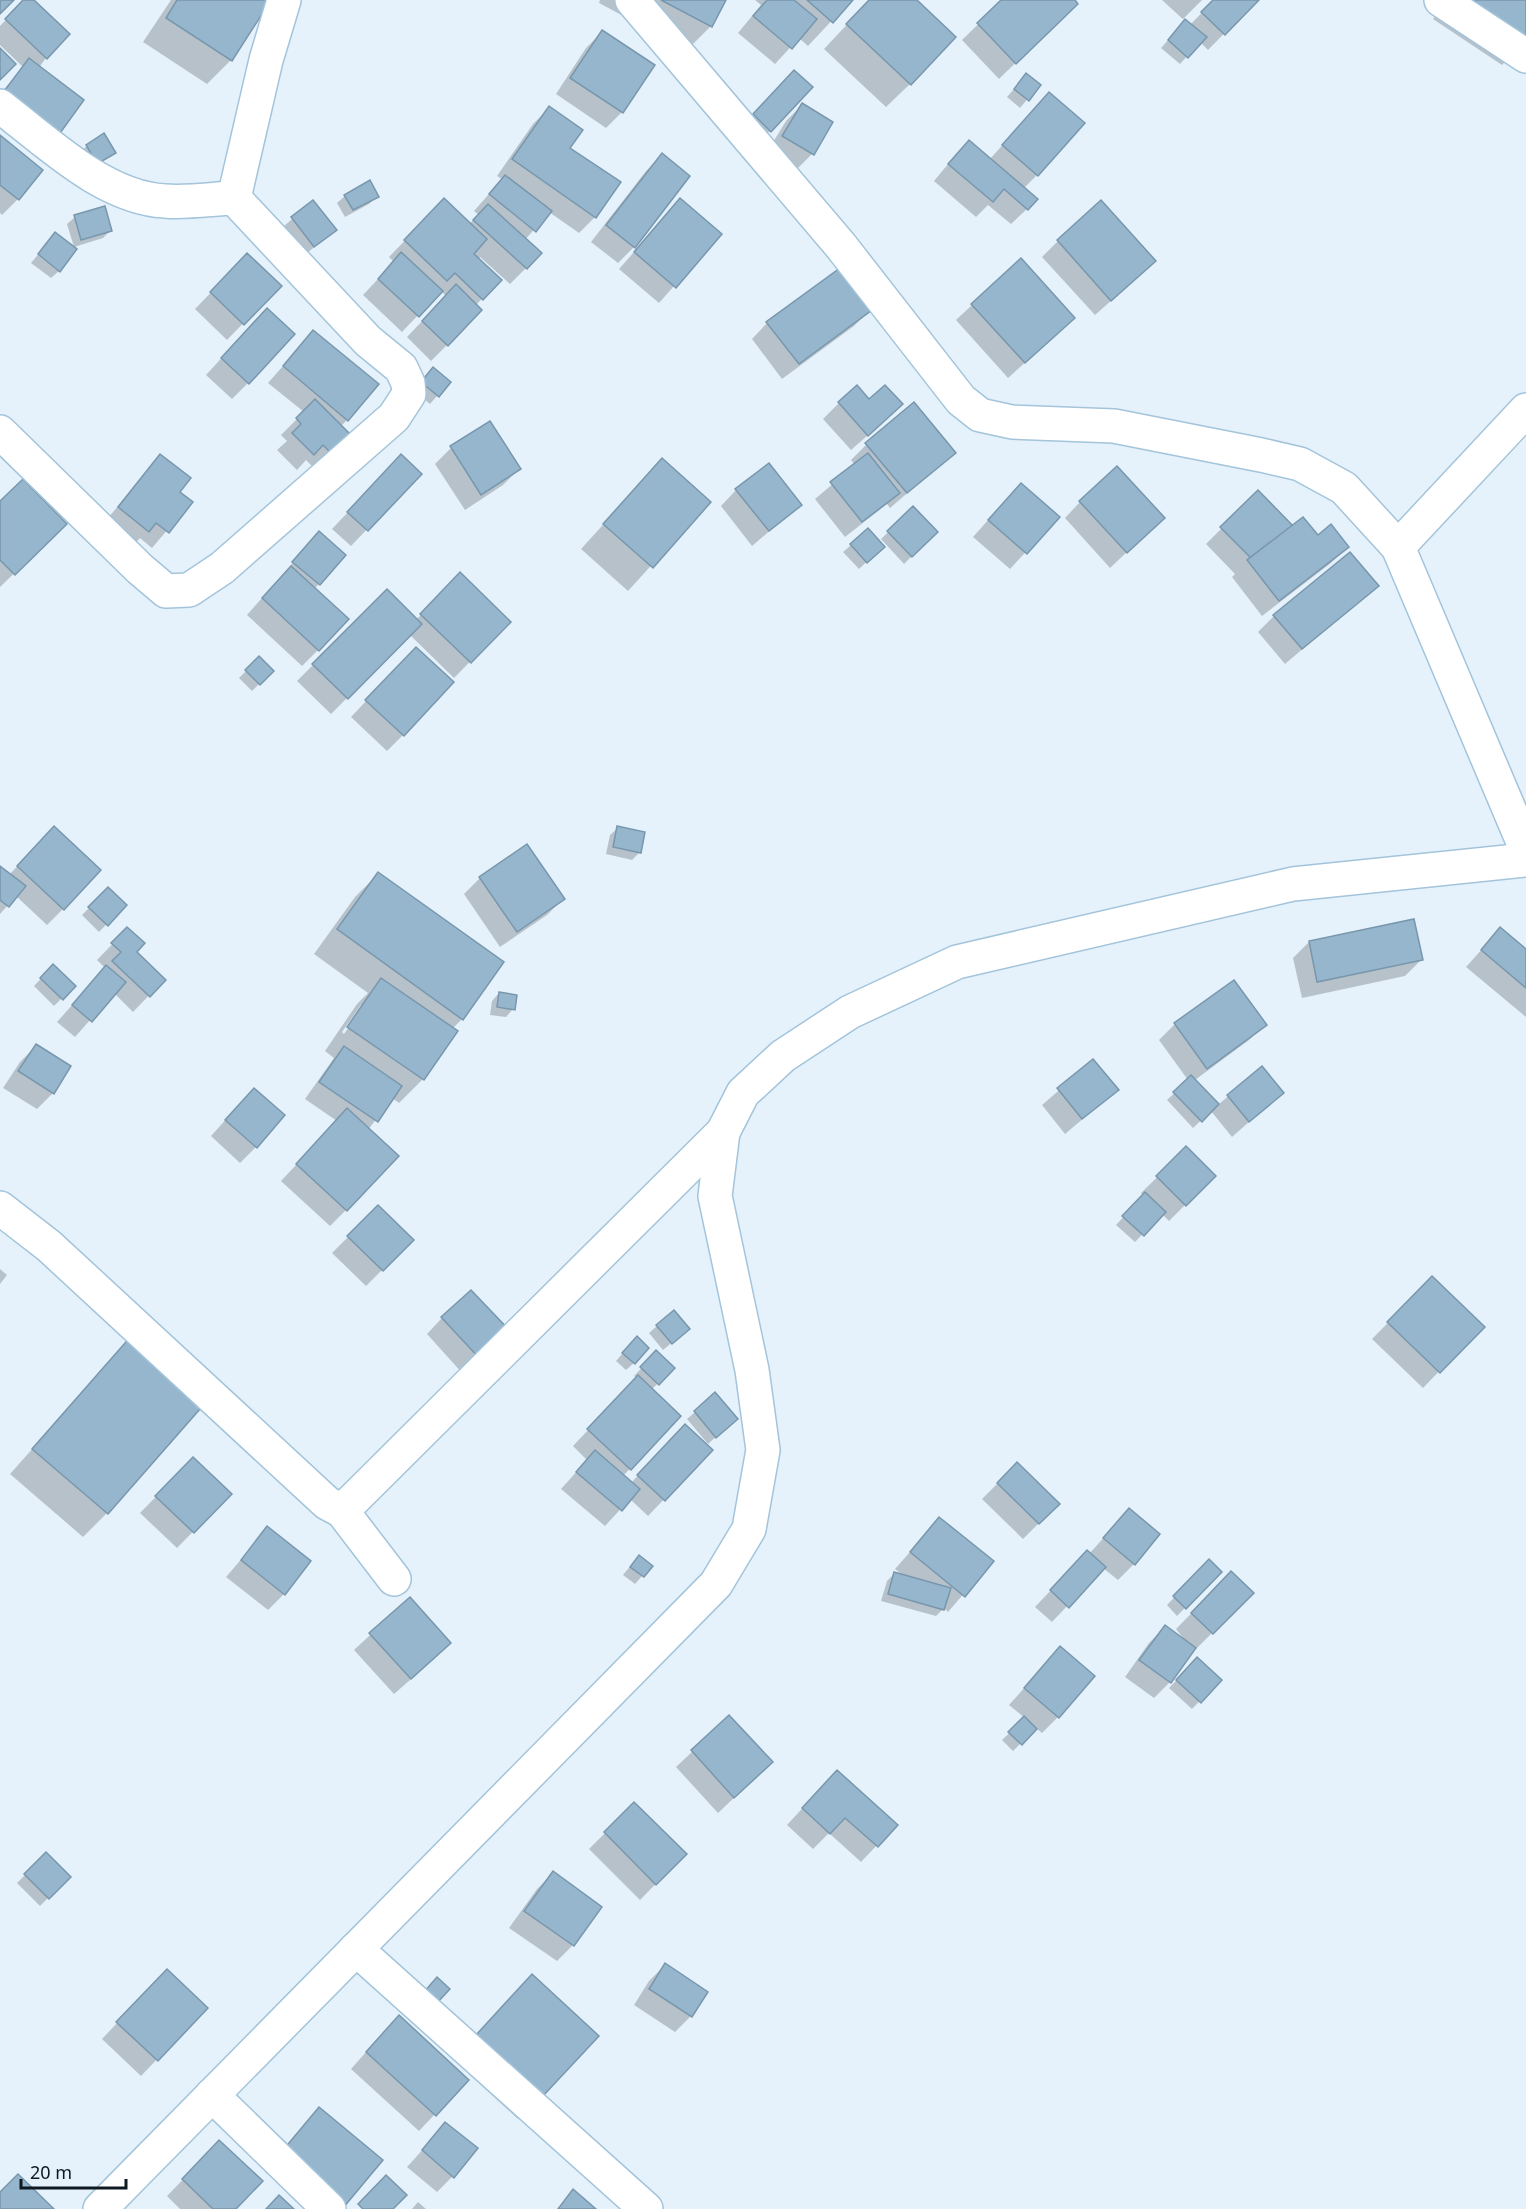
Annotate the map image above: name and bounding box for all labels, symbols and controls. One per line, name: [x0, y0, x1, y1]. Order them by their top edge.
scale bar: [21, 2152, 126, 2190]
text: 20 m: [30, 2160, 72, 2184]

